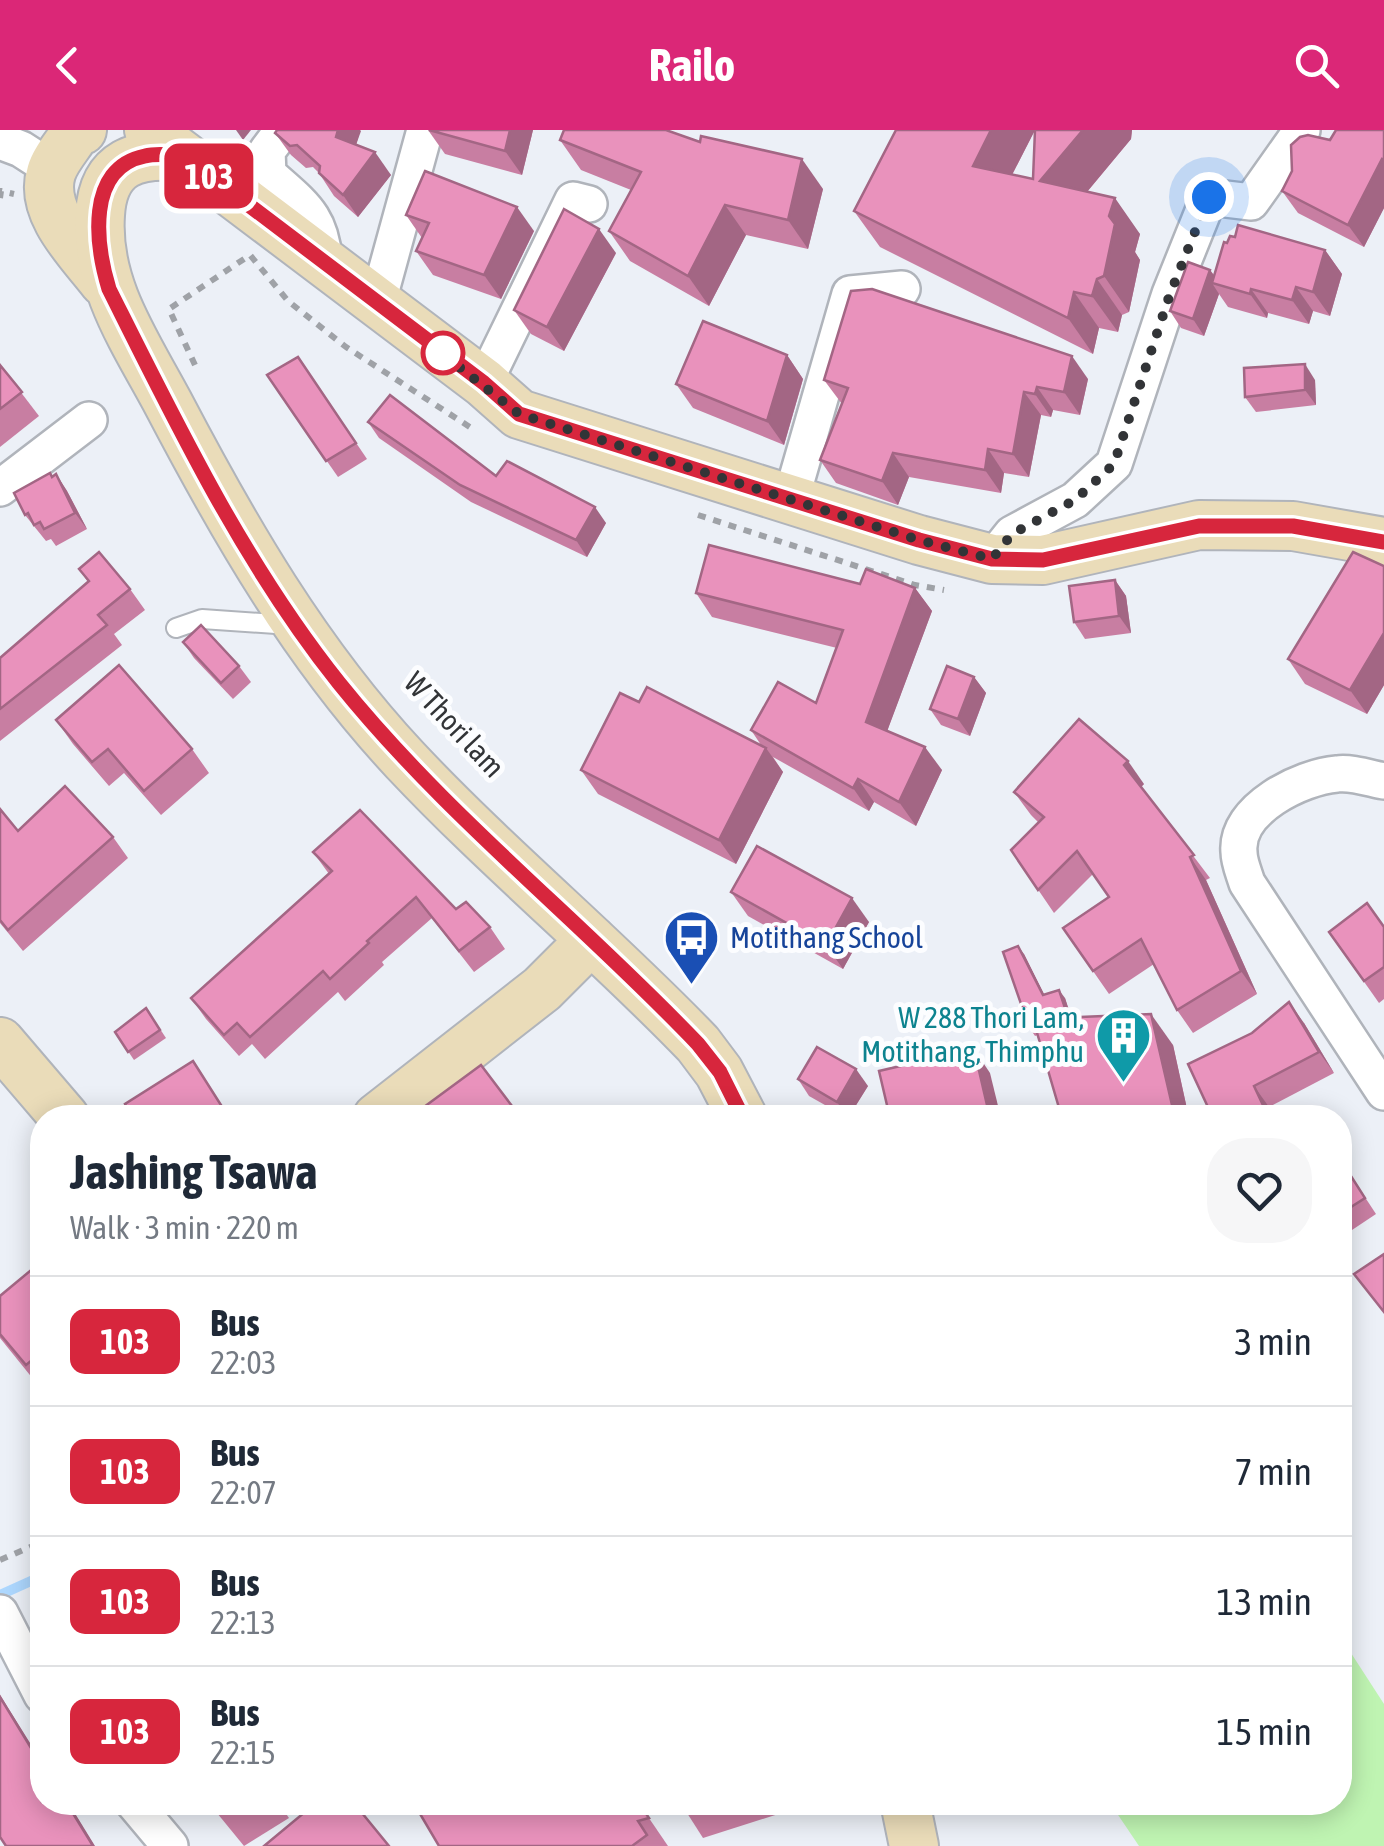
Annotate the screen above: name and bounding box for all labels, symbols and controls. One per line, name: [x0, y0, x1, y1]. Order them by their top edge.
icon: back: [40, 38, 95, 93]
icon: search: [1289, 38, 1344, 93]
text: Railo: [649, 39, 735, 91]
line badge: 103: [152, 143, 266, 208]
text: 103: [184, 156, 234, 196]
your location: [1184, 172, 1234, 222]
unlabelled marker: [422, 332, 464, 374]
street label: W Thori lam: [398, 665, 512, 784]
bus stop icon: Motithang School: [661, 908, 721, 987]
place label: Motithang School: [730, 920, 923, 954]
place label: W 288 Thori Lam, Motithang, Thimphu: [861, 1000, 1084, 1068]
building icon: W 288 Thori Lam, Motithang, Thimphu: [1093, 1005, 1153, 1084]
button: heart: [1207, 1138, 1312, 1243]
text: Jashing Tsawa: [70, 1144, 317, 1199]
text: Walk · 3 min · 220 m: [70, 1209, 299, 1246]
text: Bus: [210, 1301, 260, 1344]
text: 3 min: [1234, 1320, 1312, 1363]
text: 103: [100, 1321, 150, 1361]
text: 22:03: [210, 1344, 277, 1381]
text: Bus: [210, 1431, 260, 1474]
text: 7 min: [1234, 1450, 1312, 1493]
text: 103: [100, 1451, 150, 1491]
text: 22:07: [210, 1474, 277, 1511]
text: Bus: [210, 1561, 260, 1604]
text: 13 min: [1217, 1580, 1312, 1623]
text: 103: [100, 1581, 150, 1621]
text: 22:13: [210, 1604, 276, 1641]
text: Bus: [210, 1691, 260, 1734]
text: 15 min: [1217, 1710, 1312, 1753]
text: 103: [100, 1711, 150, 1751]
text: 22:15: [210, 1734, 276, 1771]

